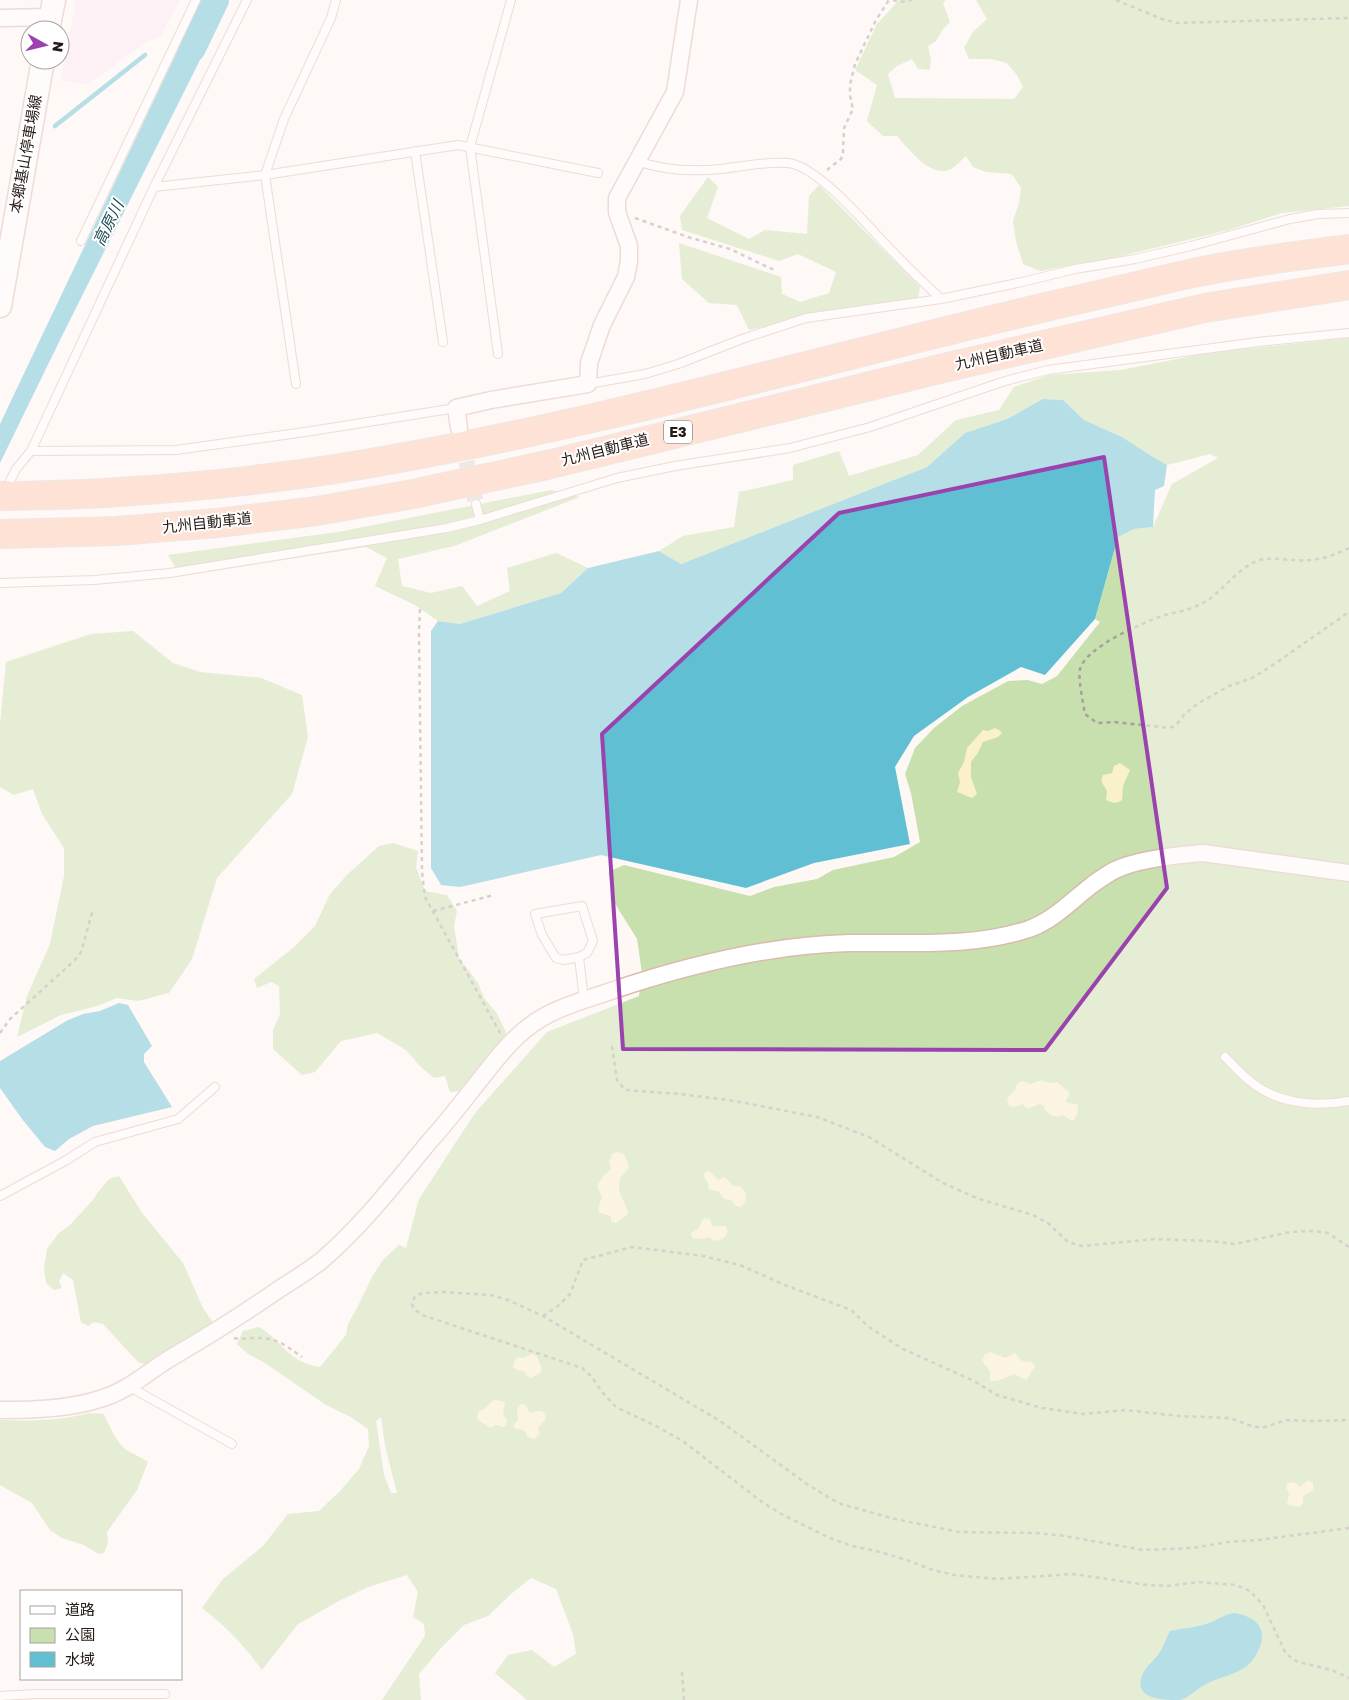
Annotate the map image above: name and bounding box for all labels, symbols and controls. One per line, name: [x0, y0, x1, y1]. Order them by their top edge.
north arrow: [20, 20, 70, 70]
text: N: [49, 40, 68, 53]
street label: 本郷基山停車場線: [6, 93, 44, 214]
water label: 高原川: [88, 195, 128, 249]
street label: 九州自動車道: [953, 335, 1045, 373]
road number: E3: [664, 421, 692, 444]
street label: 九州自動車道: [559, 429, 651, 469]
street label: 九州自動車道: [161, 508, 253, 536]
legend: [20, 1590, 182, 1680]
text: 道路: [65, 1600, 95, 1618]
text: 公園: [65, 1625, 95, 1643]
text: 水域: [65, 1650, 95, 1668]

